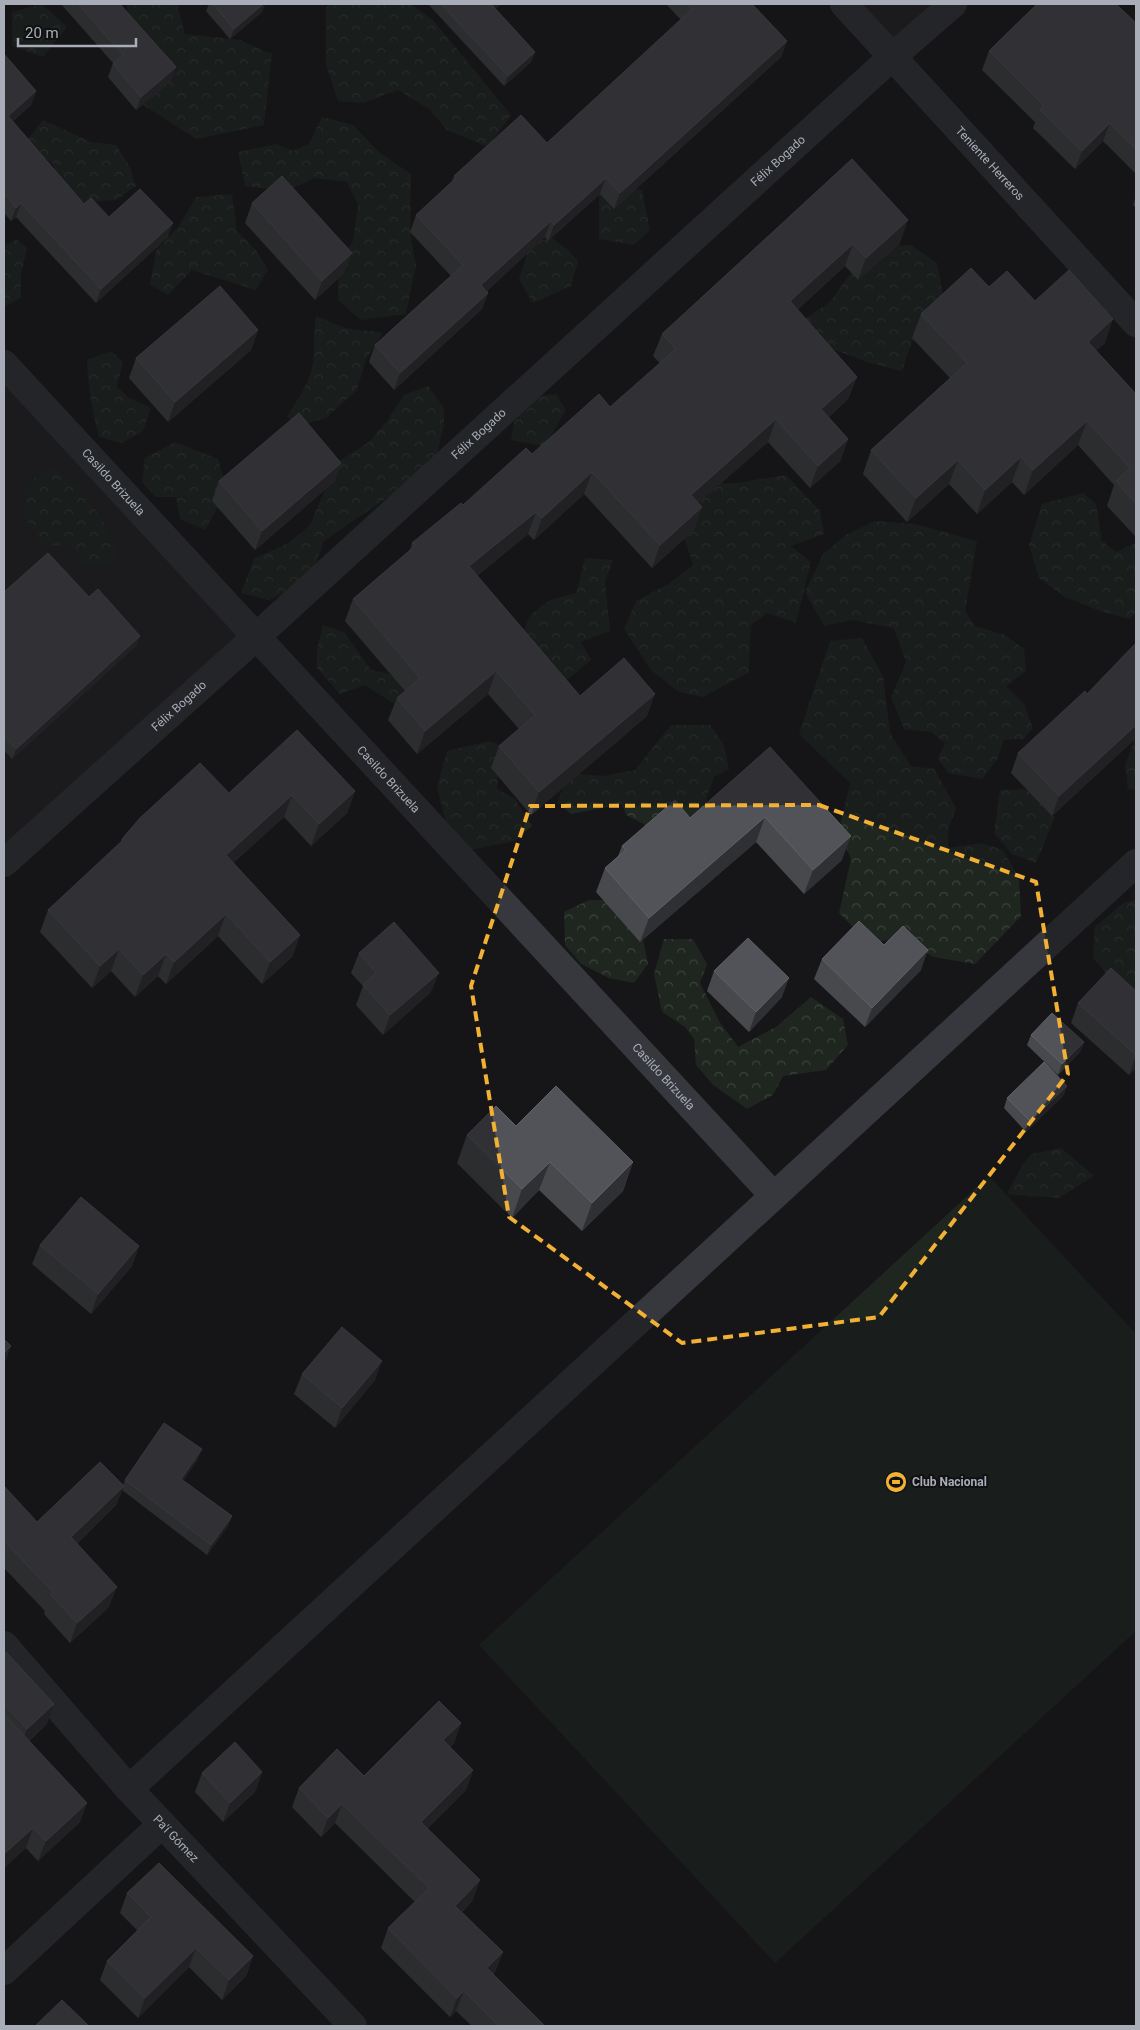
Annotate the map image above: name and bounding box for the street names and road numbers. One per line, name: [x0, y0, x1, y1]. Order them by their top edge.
street label: Teniente Herreros: [953, 123, 1027, 203]
street label: Félix Bogado: [748, 132, 808, 189]
street label: Félix Bogado: [449, 405, 509, 462]
street label: Casildo Brizuela: [79, 446, 148, 518]
street label: Félix Bogado: [149, 678, 209, 734]
street label: Casildo Brizuela: [354, 743, 423, 816]
street label: Casildo Brizuela: [629, 1040, 698, 1113]
street label: Pa'í Gómez: [150, 1812, 202, 1865]

